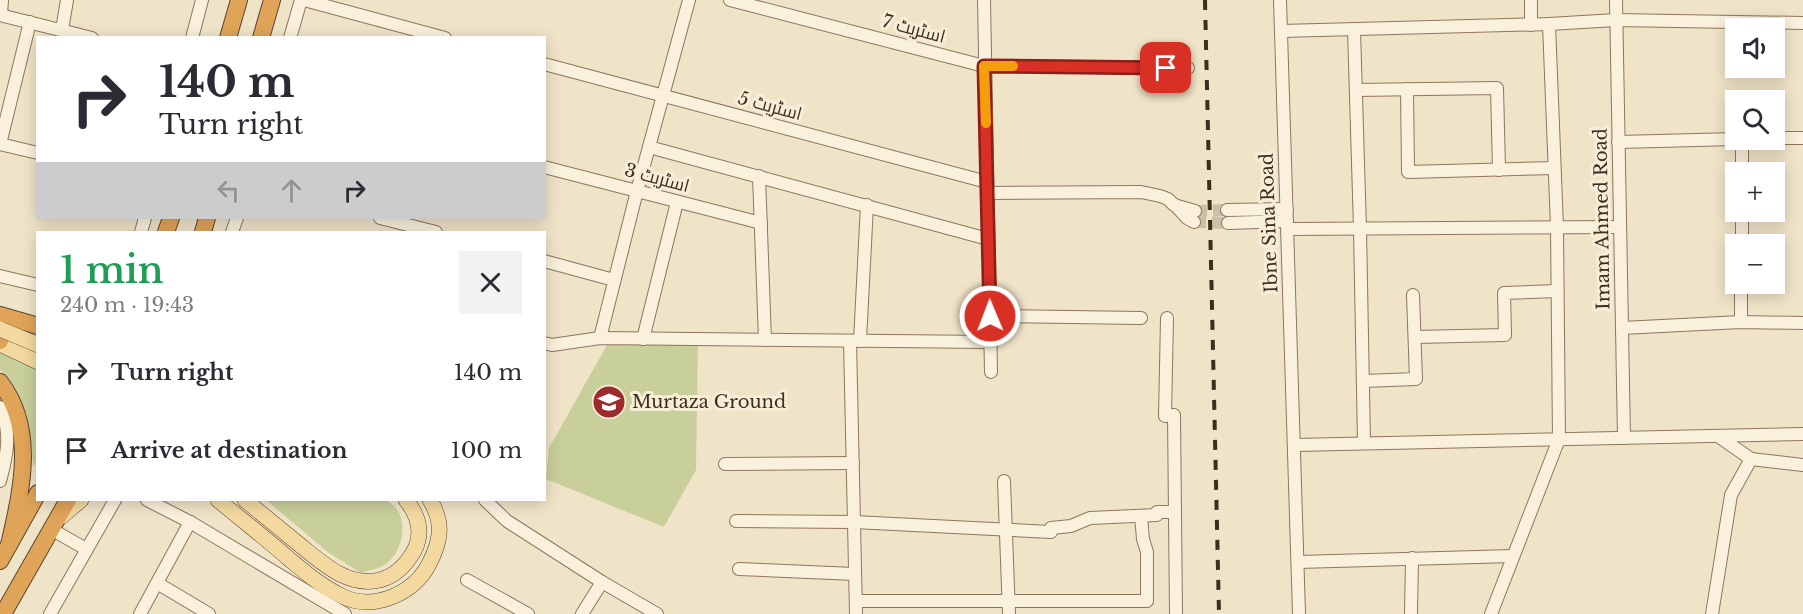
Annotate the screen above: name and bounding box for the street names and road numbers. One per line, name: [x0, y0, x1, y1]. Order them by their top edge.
street label: اسٹریٹ 7: [880, 10, 948, 48]
street label: اسٹریٹ 5: [736, 87, 804, 125]
street label: Imam Ahmed Road: [1589, 128, 1615, 310]
street label: Ibne Sina Road: [1256, 153, 1282, 293]
street label: اسٹریٹ 3: [622, 159, 692, 197]

